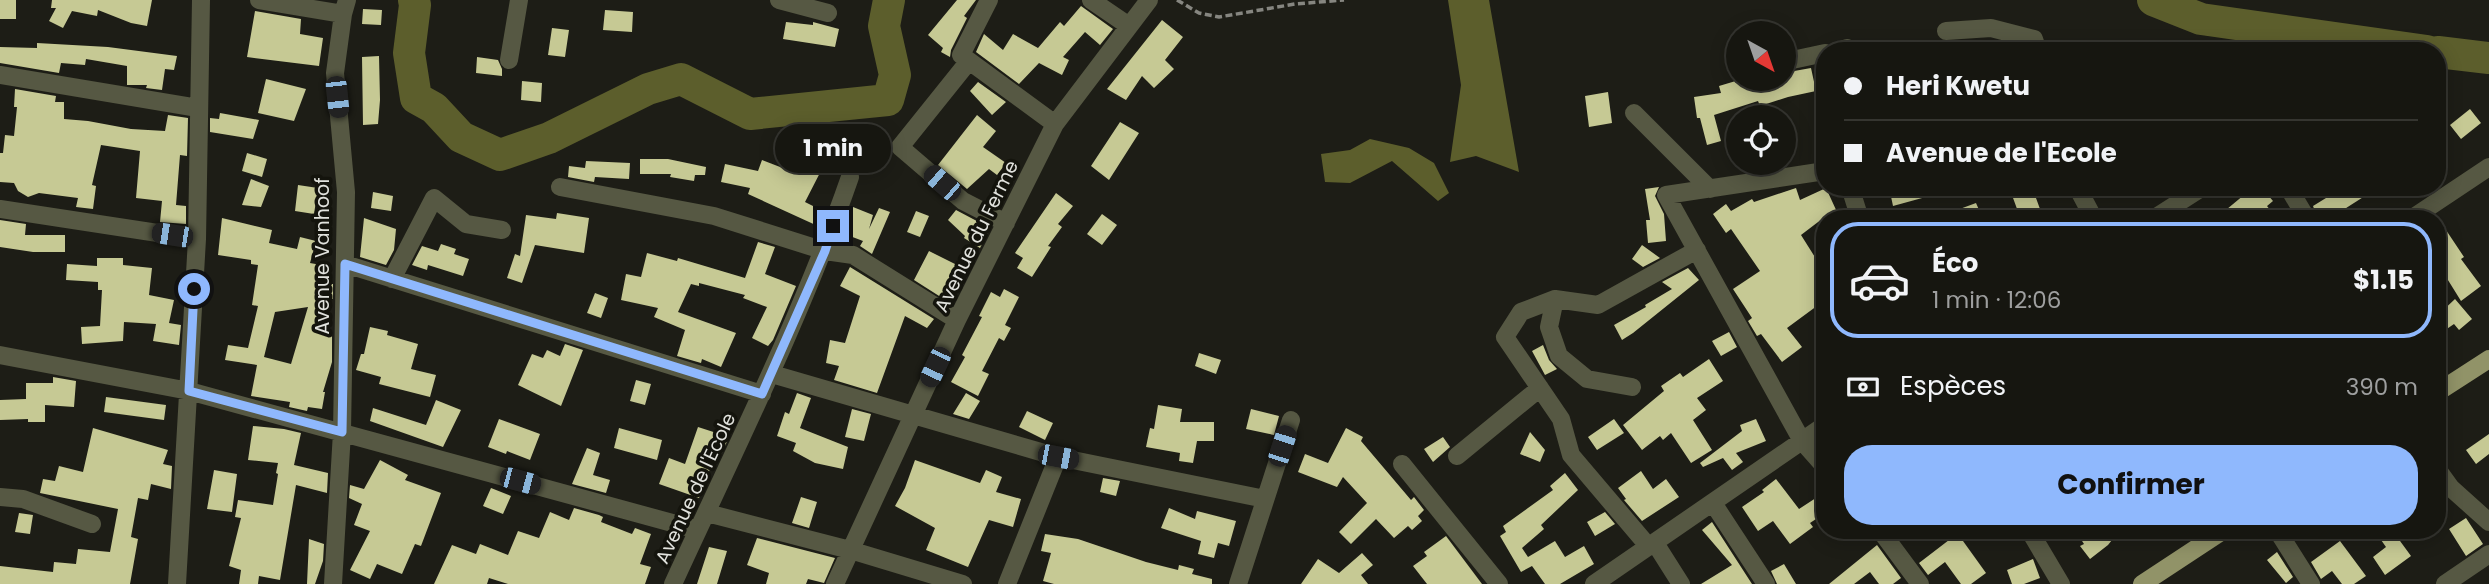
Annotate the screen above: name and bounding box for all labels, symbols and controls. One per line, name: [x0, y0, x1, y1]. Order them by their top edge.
north arrow: [1726, 21, 1796, 91]
map controls: [1726, 21, 1796, 175]
text: Heri Kwetu: [1886, 68, 2030, 104]
car: [325, 75, 350, 119]
button: locate: [1726, 105, 1796, 175]
callout: 1 min: [775, 124, 891, 174]
text: 1 min: [803, 132, 863, 164]
text: Avenue de l'Ecole: [1886, 135, 2117, 171]
street label: Avenue du Ferme: [928, 156, 1025, 317]
car: [920, 161, 965, 205]
street label: Avenue Vanhoof: [309, 178, 336, 335]
route end: [817, 210, 849, 242]
car: [150, 221, 195, 249]
text: Éco: [1932, 245, 1978, 281]
icon: car: [1848, 249, 1911, 312]
text: $1.15: [2353, 262, 2414, 298]
route start: [178, 273, 210, 305]
text: 1 min · 12:06: [1932, 284, 2061, 316]
car: [917, 344, 954, 390]
icon: cash: [1844, 368, 1882, 406]
text: Espèces: [1900, 368, 2006, 404]
text: 390 m: [2346, 371, 2418, 403]
street label: Avenue de l'Ecole: [649, 408, 742, 568]
car: [1266, 423, 1299, 469]
car: [1036, 443, 1081, 471]
button: Confirmer: [1844, 445, 2418, 525]
car: [497, 465, 544, 497]

